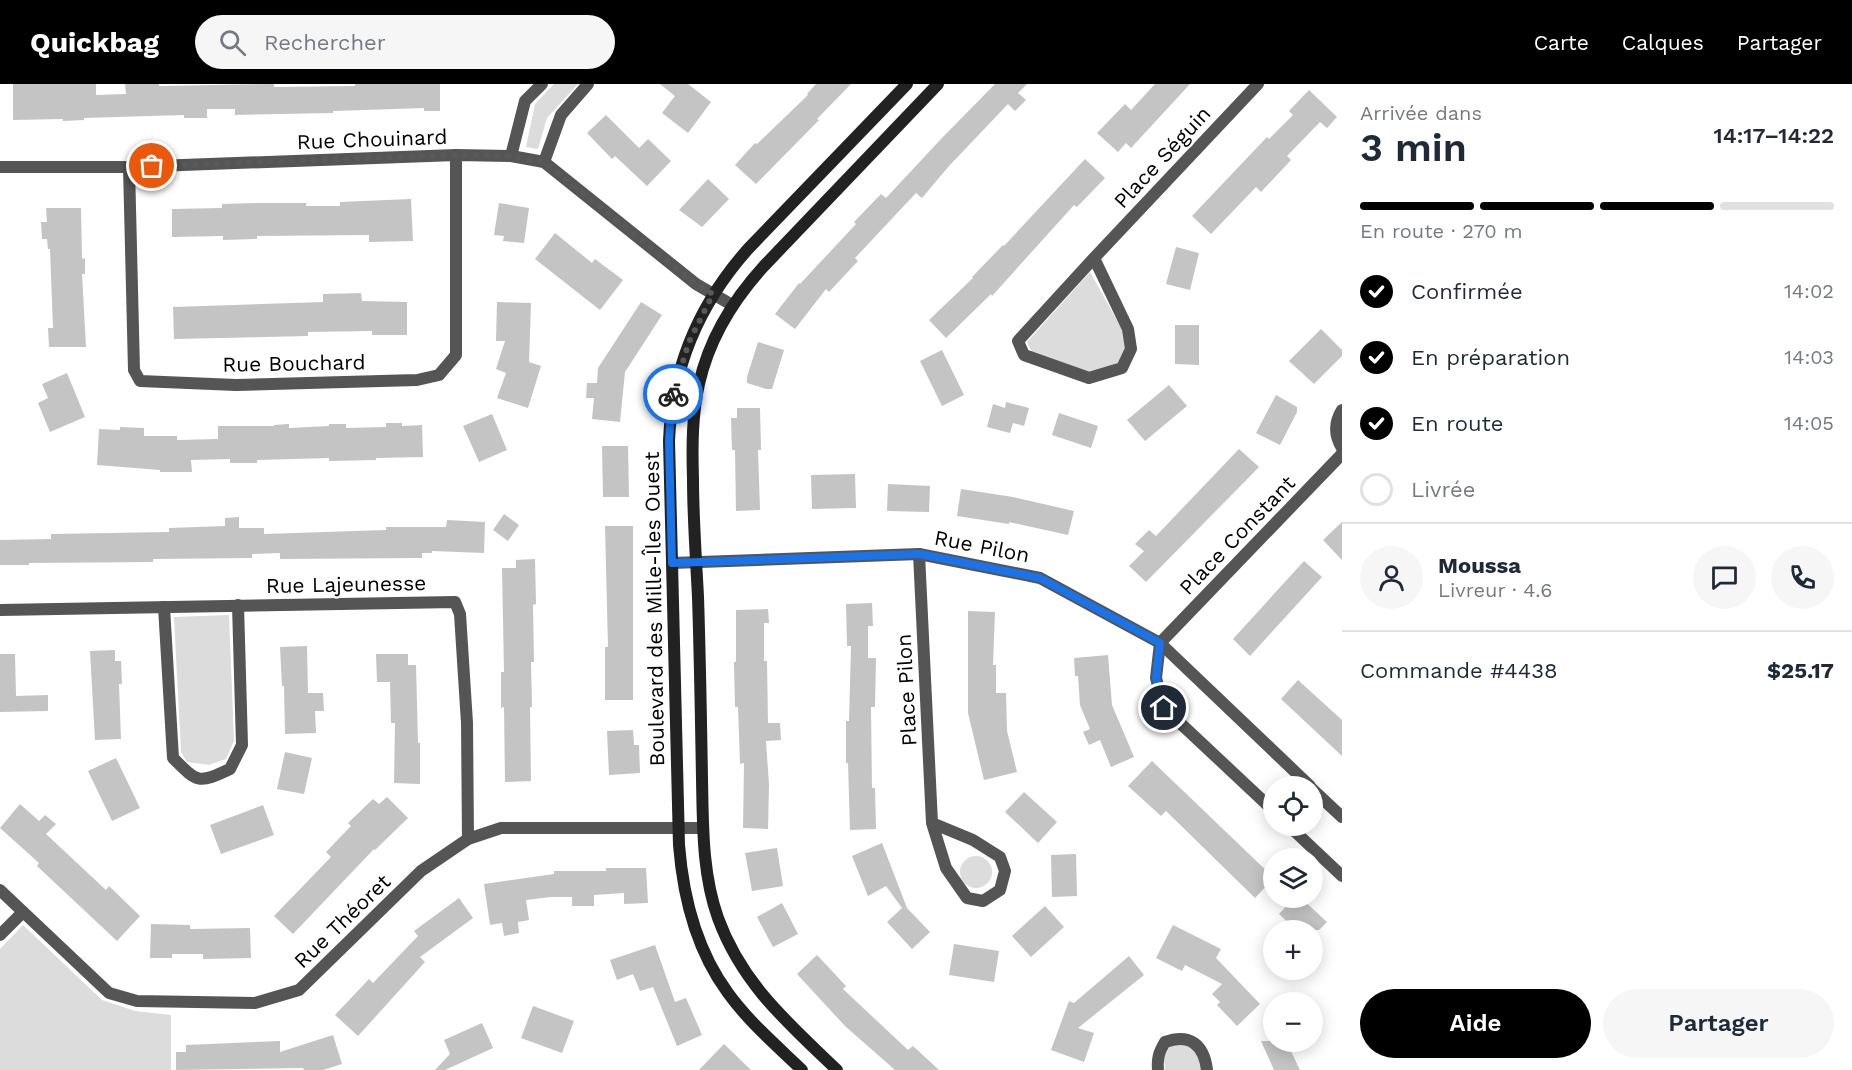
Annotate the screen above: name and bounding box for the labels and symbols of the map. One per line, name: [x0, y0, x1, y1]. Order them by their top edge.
street label: Place Séguin: [1108, 101, 1216, 213]
street label: Rue Chouinard: [296, 124, 448, 154]
pin: [126, 140, 177, 191]
street label: Rue Bouchard: [222, 349, 366, 377]
courier: [643, 364, 703, 424]
street label: Boulevard des Mille-Îles Ouest: [639, 451, 669, 767]
street label: Place Constant: [1174, 470, 1300, 600]
street label: Rue Pilon: [932, 525, 1032, 567]
street label: Rue Lajeunesse: [266, 570, 426, 598]
street label: Place Pilon: [891, 633, 921, 747]
pin: [1138, 682, 1189, 733]
street label: Rue Théoret: [289, 869, 396, 973]

